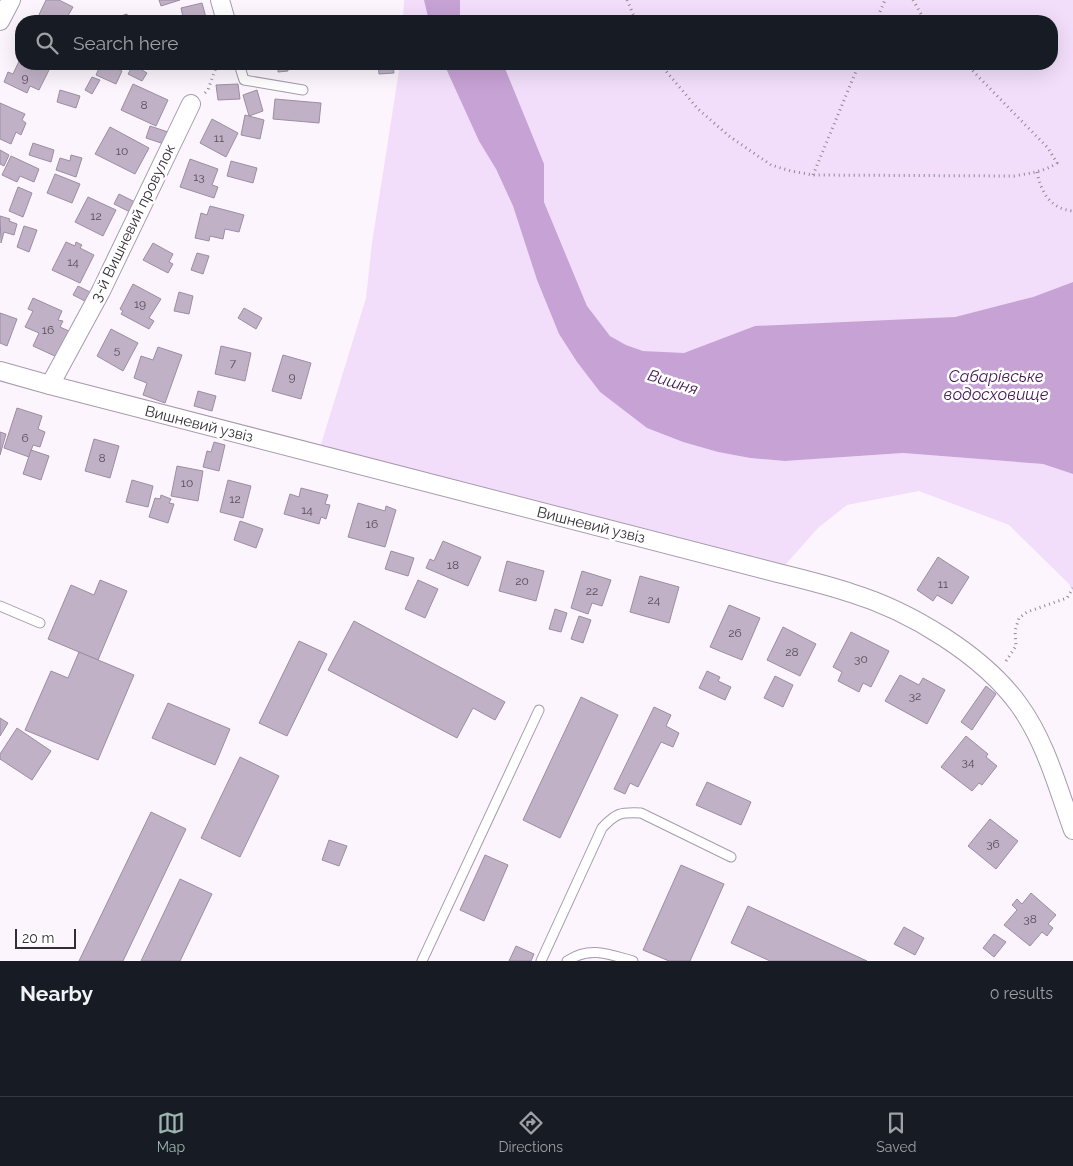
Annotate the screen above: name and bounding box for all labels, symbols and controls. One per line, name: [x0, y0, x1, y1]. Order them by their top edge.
search box: [15, 15, 1058, 70]
icon: search: [33, 29, 61, 57]
text: Search here: [73, 32, 179, 54]
house number: 9: [21, 71, 29, 85]
house number: 8: [140, 98, 148, 112]
house number: 11: [214, 131, 224, 145]
street label: 3-й Вишневий провулок: [87, 141, 179, 305]
house number: 10: [116, 144, 128, 158]
house number: 13: [193, 170, 205, 184]
house number: 12: [90, 209, 102, 223]
house number: 14: [67, 255, 79, 269]
house number: 19: [134, 297, 146, 311]
house number: 16: [42, 323, 54, 337]
house number: 5: [114, 343, 121, 357]
house number: 7: [230, 356, 237, 370]
water label: Вишня: [646, 365, 701, 399]
water label: Сабарівське водосховище: [943, 367, 1049, 404]
house number: 9: [288, 370, 296, 384]
street label: Вишневий узвіз: [143, 402, 255, 446]
house number: 6: [21, 431, 29, 445]
house number: 8: [98, 451, 106, 465]
house number: 10: [181, 476, 193, 490]
house number: 12: [229, 492, 241, 506]
house number: 14: [301, 503, 313, 517]
street label: Вишневий узвіз: [535, 503, 647, 547]
house number: 16: [366, 517, 378, 531]
house number: 18: [447, 558, 459, 572]
house number: 20: [515, 574, 529, 588]
house number: 11: [938, 577, 948, 591]
house number: 22: [586, 584, 598, 598]
house number: 24: [648, 593, 661, 607]
house number: 26: [728, 626, 742, 640]
house number: 28: [785, 645, 799, 659]
house number: 30: [854, 652, 868, 666]
house number: 32: [909, 689, 921, 703]
house number: 34: [962, 755, 975, 769]
house number: 36: [986, 837, 1000, 851]
house number: 38: [1023, 912, 1037, 926]
scale bar: [15, 926, 76, 949]
text: 20 m: [22, 930, 54, 946]
text: Nearby: [20, 981, 93, 1006]
text: 0 results: [990, 984, 1053, 1003]
tab: Map: [157, 1109, 185, 1155]
tab: Directions: [498, 1109, 563, 1155]
tab: Saved: [876, 1109, 916, 1155]

